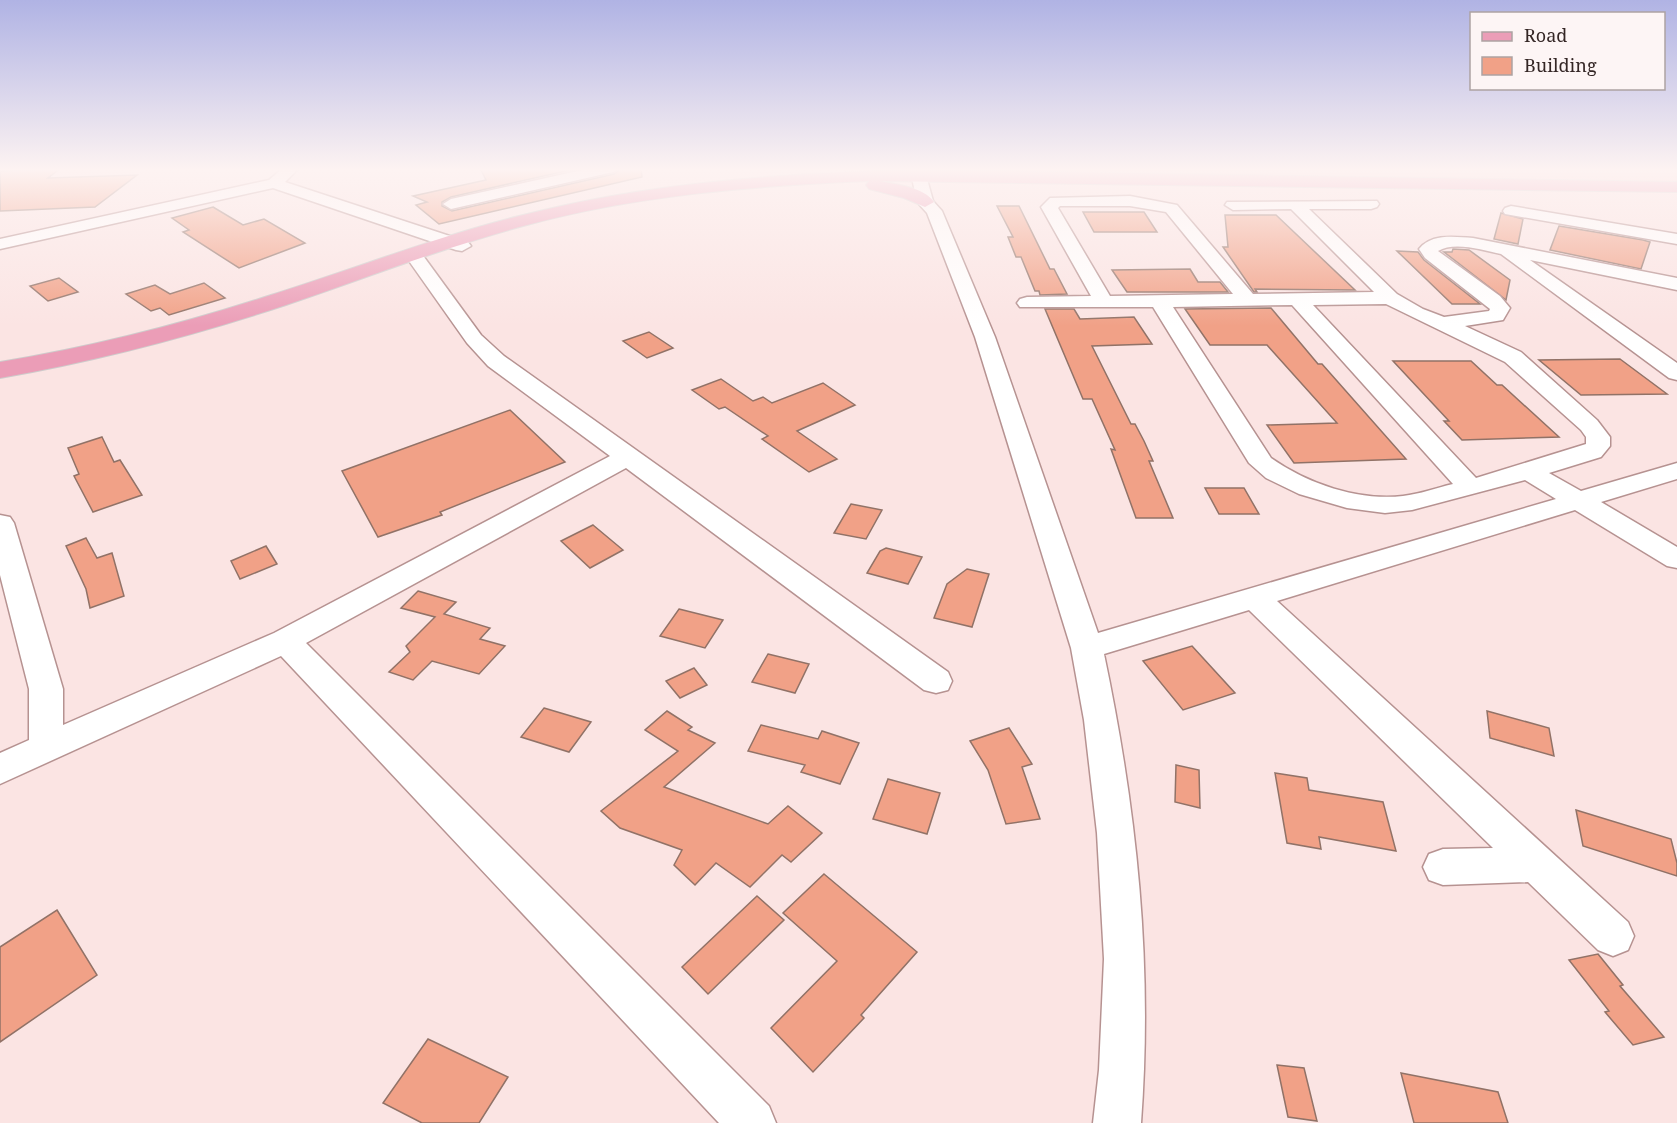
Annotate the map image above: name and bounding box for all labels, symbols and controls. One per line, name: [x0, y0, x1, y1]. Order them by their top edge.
legend: [1470, 12, 1665, 90]
text: Road: [1524, 23, 1567, 47]
text: Building: [1524, 53, 1597, 77]

